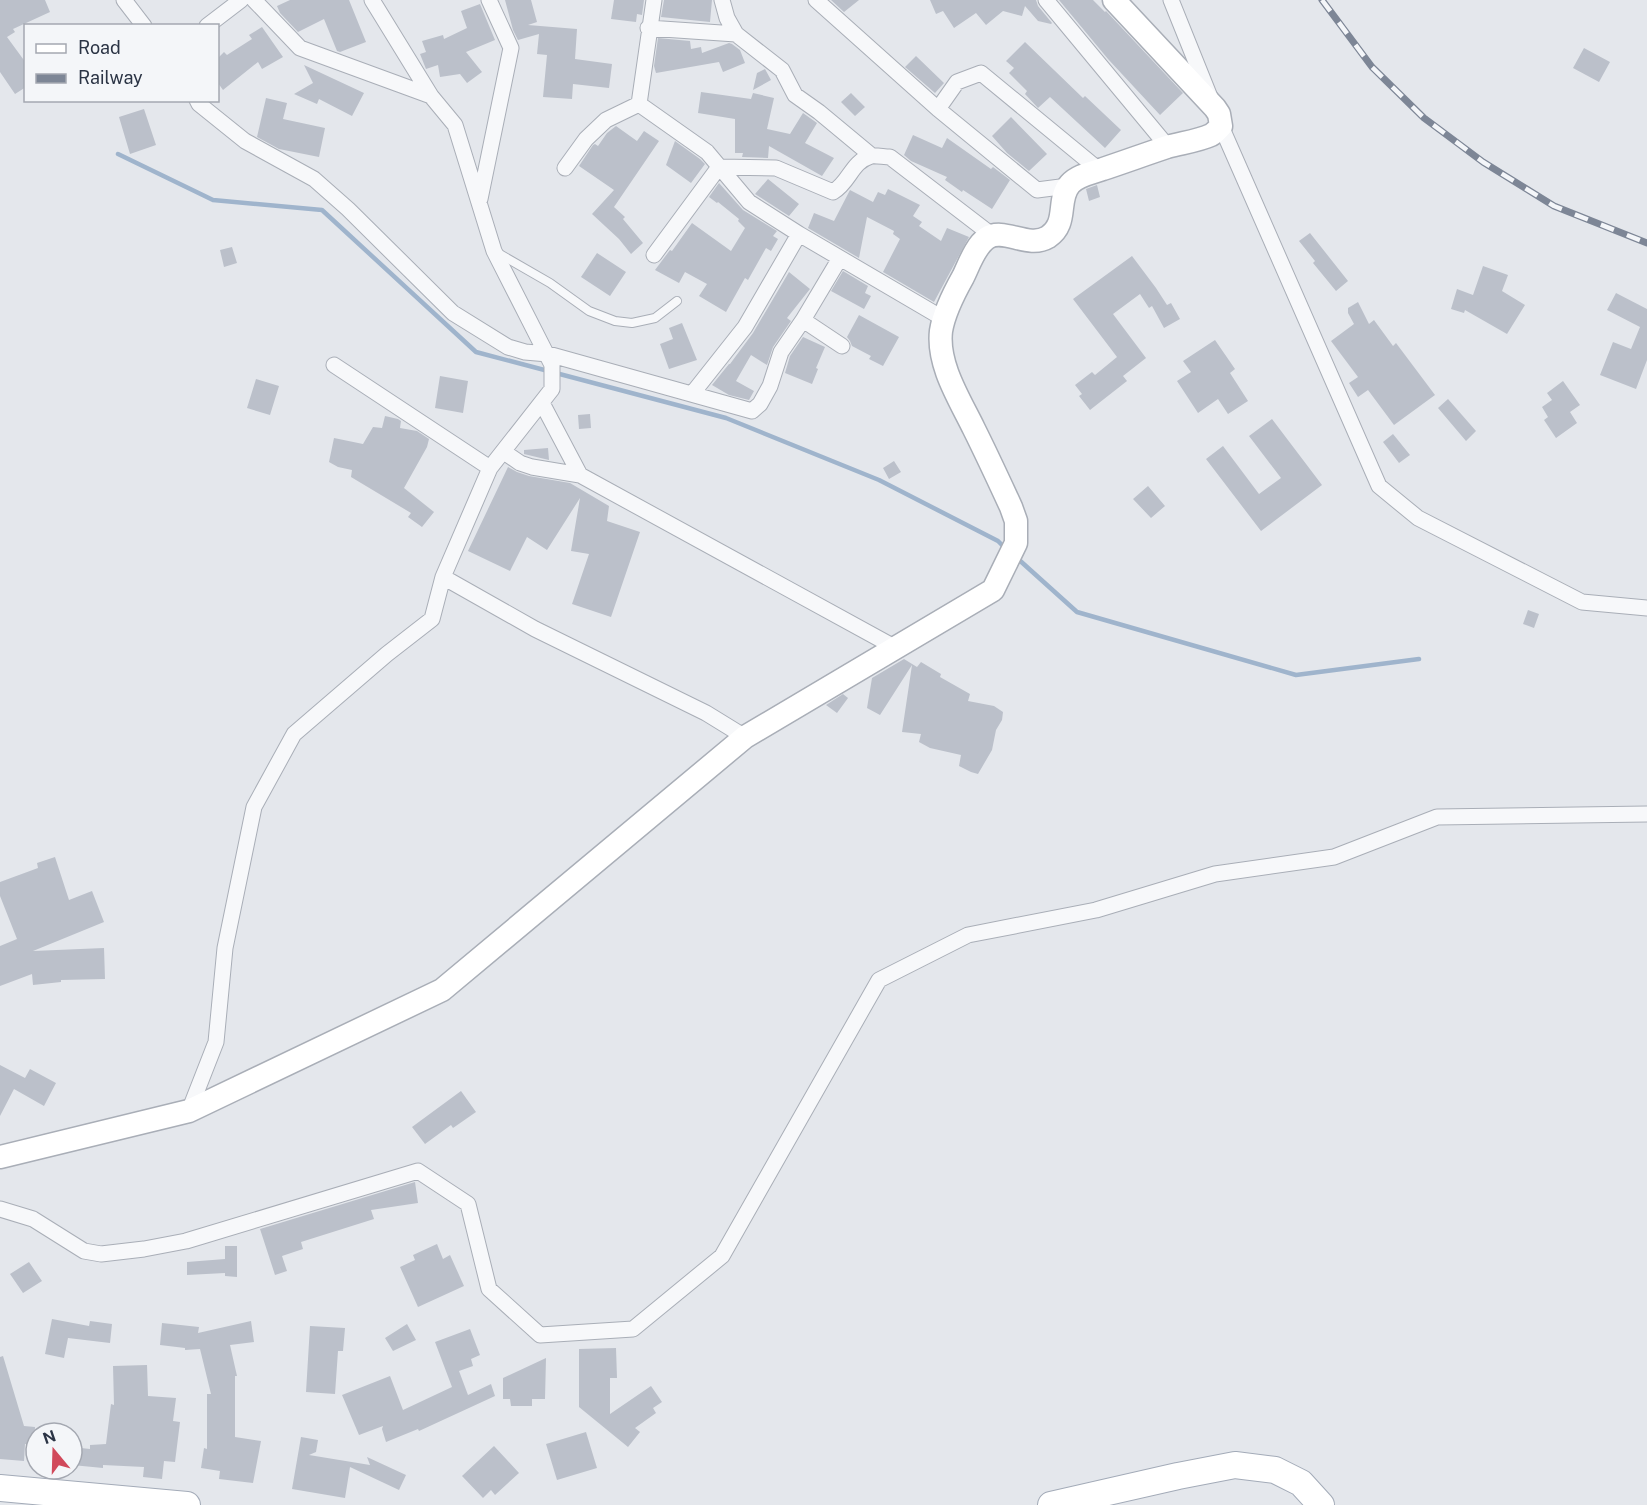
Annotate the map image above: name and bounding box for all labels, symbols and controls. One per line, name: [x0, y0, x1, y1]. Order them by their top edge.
legend: [24, 24, 219, 102]
text: Road: [78, 37, 121, 58]
text: Railway: [78, 67, 143, 88]
north arrow: [24, 1421, 84, 1481]
text: N: [40, 1426, 58, 1448]

